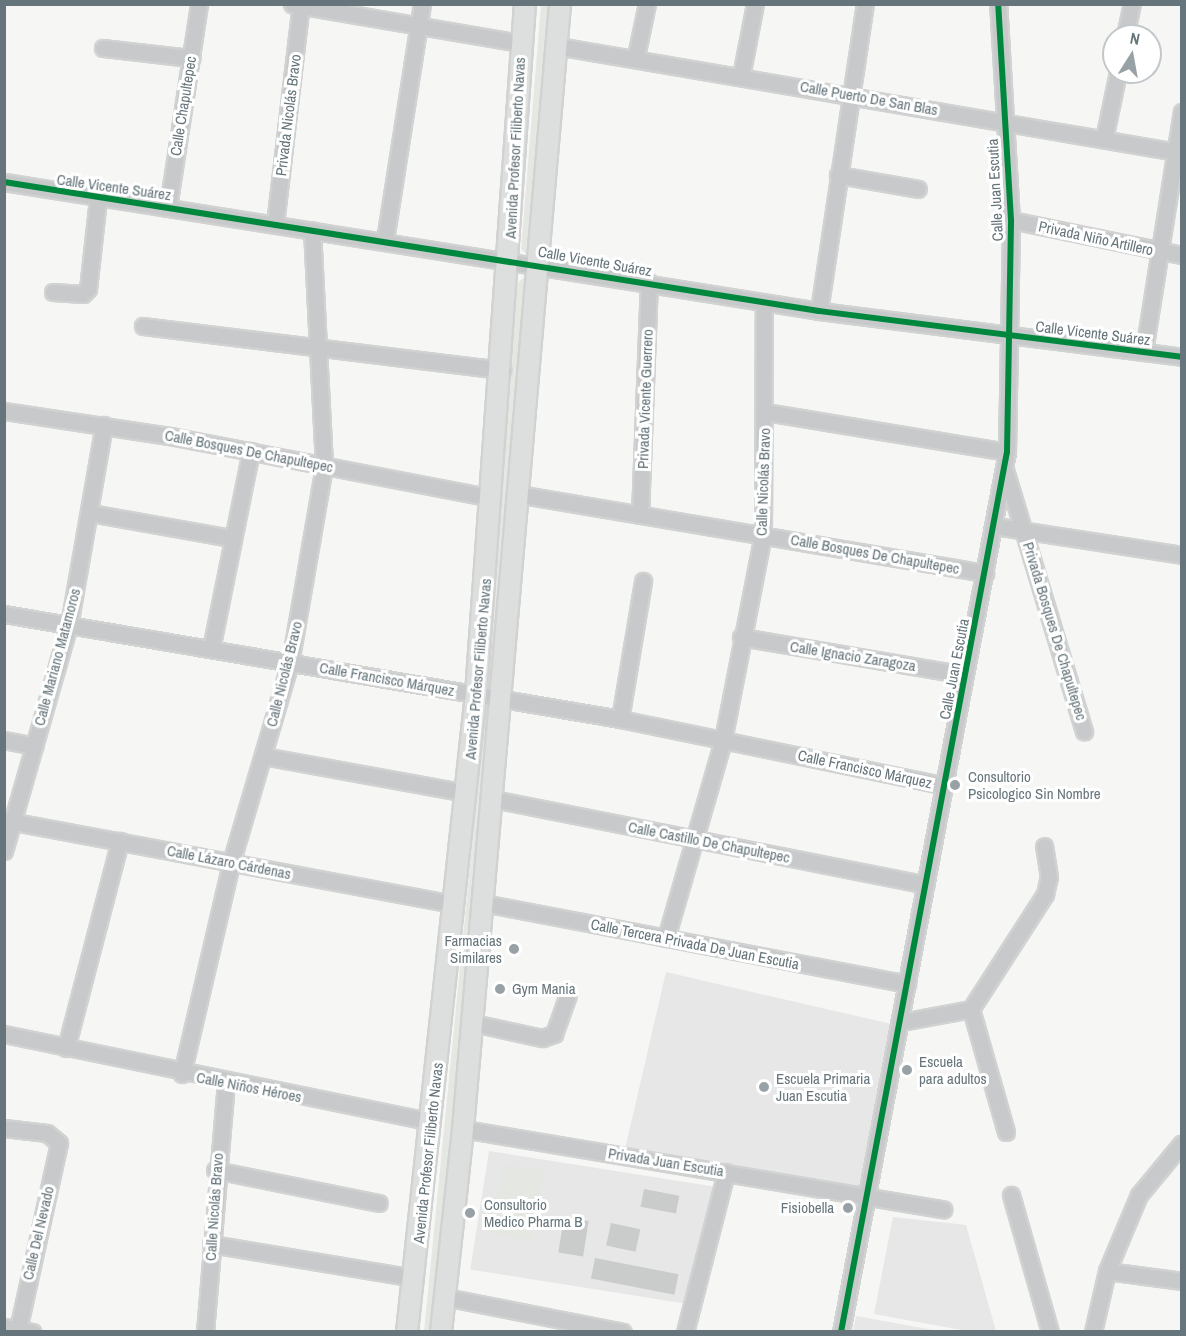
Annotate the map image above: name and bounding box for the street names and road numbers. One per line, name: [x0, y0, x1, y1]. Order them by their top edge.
street label: Privada Nicolás Bravo: [272, 53, 304, 177]
street label: Calle Chapultepec: [166, 55, 200, 157]
street label: Avenida Profesor Filiberto Navas: [501, 57, 529, 239]
street label: Calle Puerto De San Blas: [799, 77, 939, 119]
street label: Calle Juan Escutia: [983, 138, 1007, 242]
street label: Calle Vicente Suárez: [56, 170, 172, 204]
street label: Privada Niño Artillero: [1037, 217, 1155, 259]
street label: Calle Vicente Suárez: [537, 242, 653, 280]
street label: Calle Vicente Suárez: [1035, 317, 1151, 349]
street label: Privada Vicente Guerrero: [634, 329, 656, 469]
street label: Calle Bosques De Chapultepec: [163, 426, 335, 476]
street label: Calle Nicolás Bravo: [752, 428, 774, 536]
street label: Calle Bosques De Chapultepec: [789, 530, 961, 578]
street label: Privada Bosques De Chapultepec: [1019, 540, 1091, 722]
street label: Avenida Profesor Filiberto Navas: [461, 578, 495, 760]
street label: Calle Mariano Matamoros: [30, 586, 84, 728]
street label: Calle Juan Escutia: [935, 617, 973, 721]
street label: Calle Nicolás Bravo: [262, 619, 306, 729]
street label: Calle Ignacio Zaragoza: [789, 637, 917, 675]
street label: Calle Francisco Márquez: [318, 658, 456, 700]
street label: Calle Francisco Márquez: [796, 746, 934, 792]
street label: Calle Castillo De Chapultepec: [627, 818, 791, 866]
street label: Calle Lázaro Cárdenas: [166, 841, 292, 883]
street label: Calle Tercera Privada De Juan Escutia: [589, 915, 801, 973]
street label: Avenida Profesor Filiberto Navas: [410, 1062, 446, 1244]
street label: Calle Niños Héroes: [195, 1068, 303, 1106]
street label: Privada Juan Escutia: [607, 1144, 725, 1180]
street label: Calle Nicolás Bravo: [201, 1153, 227, 1261]
street label: Calle Del Nevado: [18, 1184, 58, 1282]

